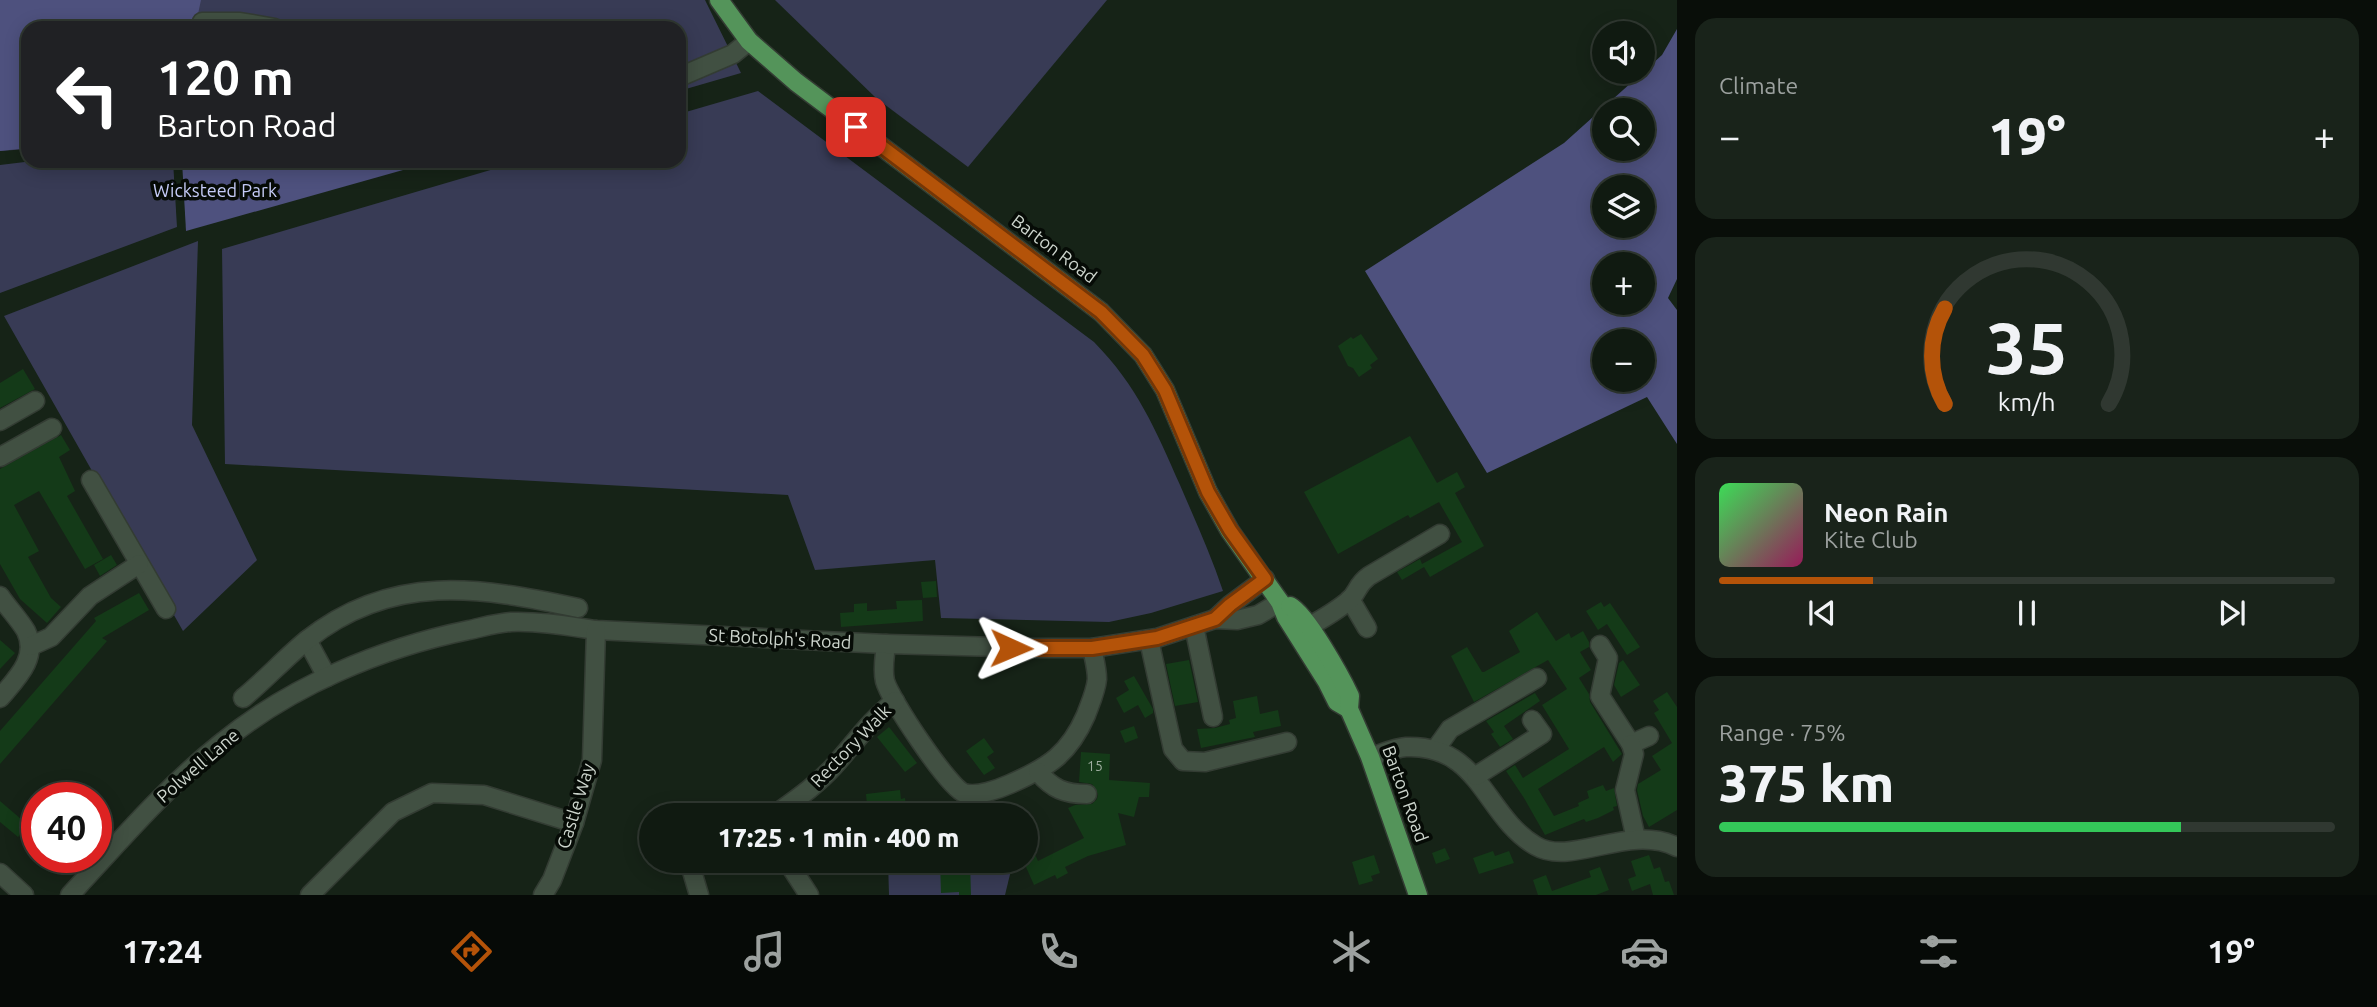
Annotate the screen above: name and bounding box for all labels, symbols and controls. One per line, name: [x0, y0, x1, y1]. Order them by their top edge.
map controls: [1592, 21, 1655, 392]
button: sound: [1592, 21, 1655, 84]
icon: left: [42, 49, 133, 140]
text: 120 m: [157, 49, 294, 104]
text: Climate: [1719, 73, 1798, 98]
pin: [826, 97, 886, 157]
button: search: [1592, 98, 1655, 161]
text: Barton Road: [157, 107, 337, 143]
text: 19°: [1988, 107, 2066, 165]
icon: arrive: [837, 108, 875, 146]
text: −: [1719, 115, 1740, 157]
text: +: [2314, 115, 2335, 157]
button: layers: [1592, 175, 1655, 238]
park label: Wicksteed Park: [153, 180, 277, 200]
street label: Barton Road: [1008, 210, 1101, 287]
button: +: [1592, 252, 1655, 315]
text: 35: [1986, 306, 2068, 388]
button: −: [1592, 329, 1655, 392]
text: km/h: [1998, 388, 2056, 416]
text: Neon Rain: [1824, 498, 1949, 527]
text: Kite Club: [1824, 527, 1918, 552]
icon: previous: [1803, 594, 1841, 632]
icon: pause: [2008, 594, 2046, 632]
icon: next: [2213, 594, 2251, 632]
position arrow: [974, 611, 1048, 685]
street label: St Botolph's Road: [708, 624, 852, 652]
street label: Rectory Walk: [806, 700, 894, 791]
text: Range · 75%: [1719, 720, 1846, 745]
street label: Polwell Lane: [152, 724, 242, 806]
street label: Barton Road: [1379, 743, 1433, 845]
text: 375 km: [1719, 754, 1894, 812]
house number: 15: [1087, 758, 1103, 774]
street label: Castle Way: [553, 760, 598, 851]
speed limit sign: 40: [21, 782, 112, 873]
text: 17:25 · 1 min · 400 m: [718, 823, 959, 852]
icon: directions: [447, 927, 496, 976]
icon: music: [740, 927, 789, 976]
icon: phone: [1034, 927, 1083, 976]
icon: climate: [1327, 927, 1376, 976]
icon: car: [1620, 927, 1669, 976]
icon: filters: [1914, 927, 1963, 976]
text: 17:24: [122, 933, 202, 969]
text: 19°: [2207, 933, 2255, 969]

